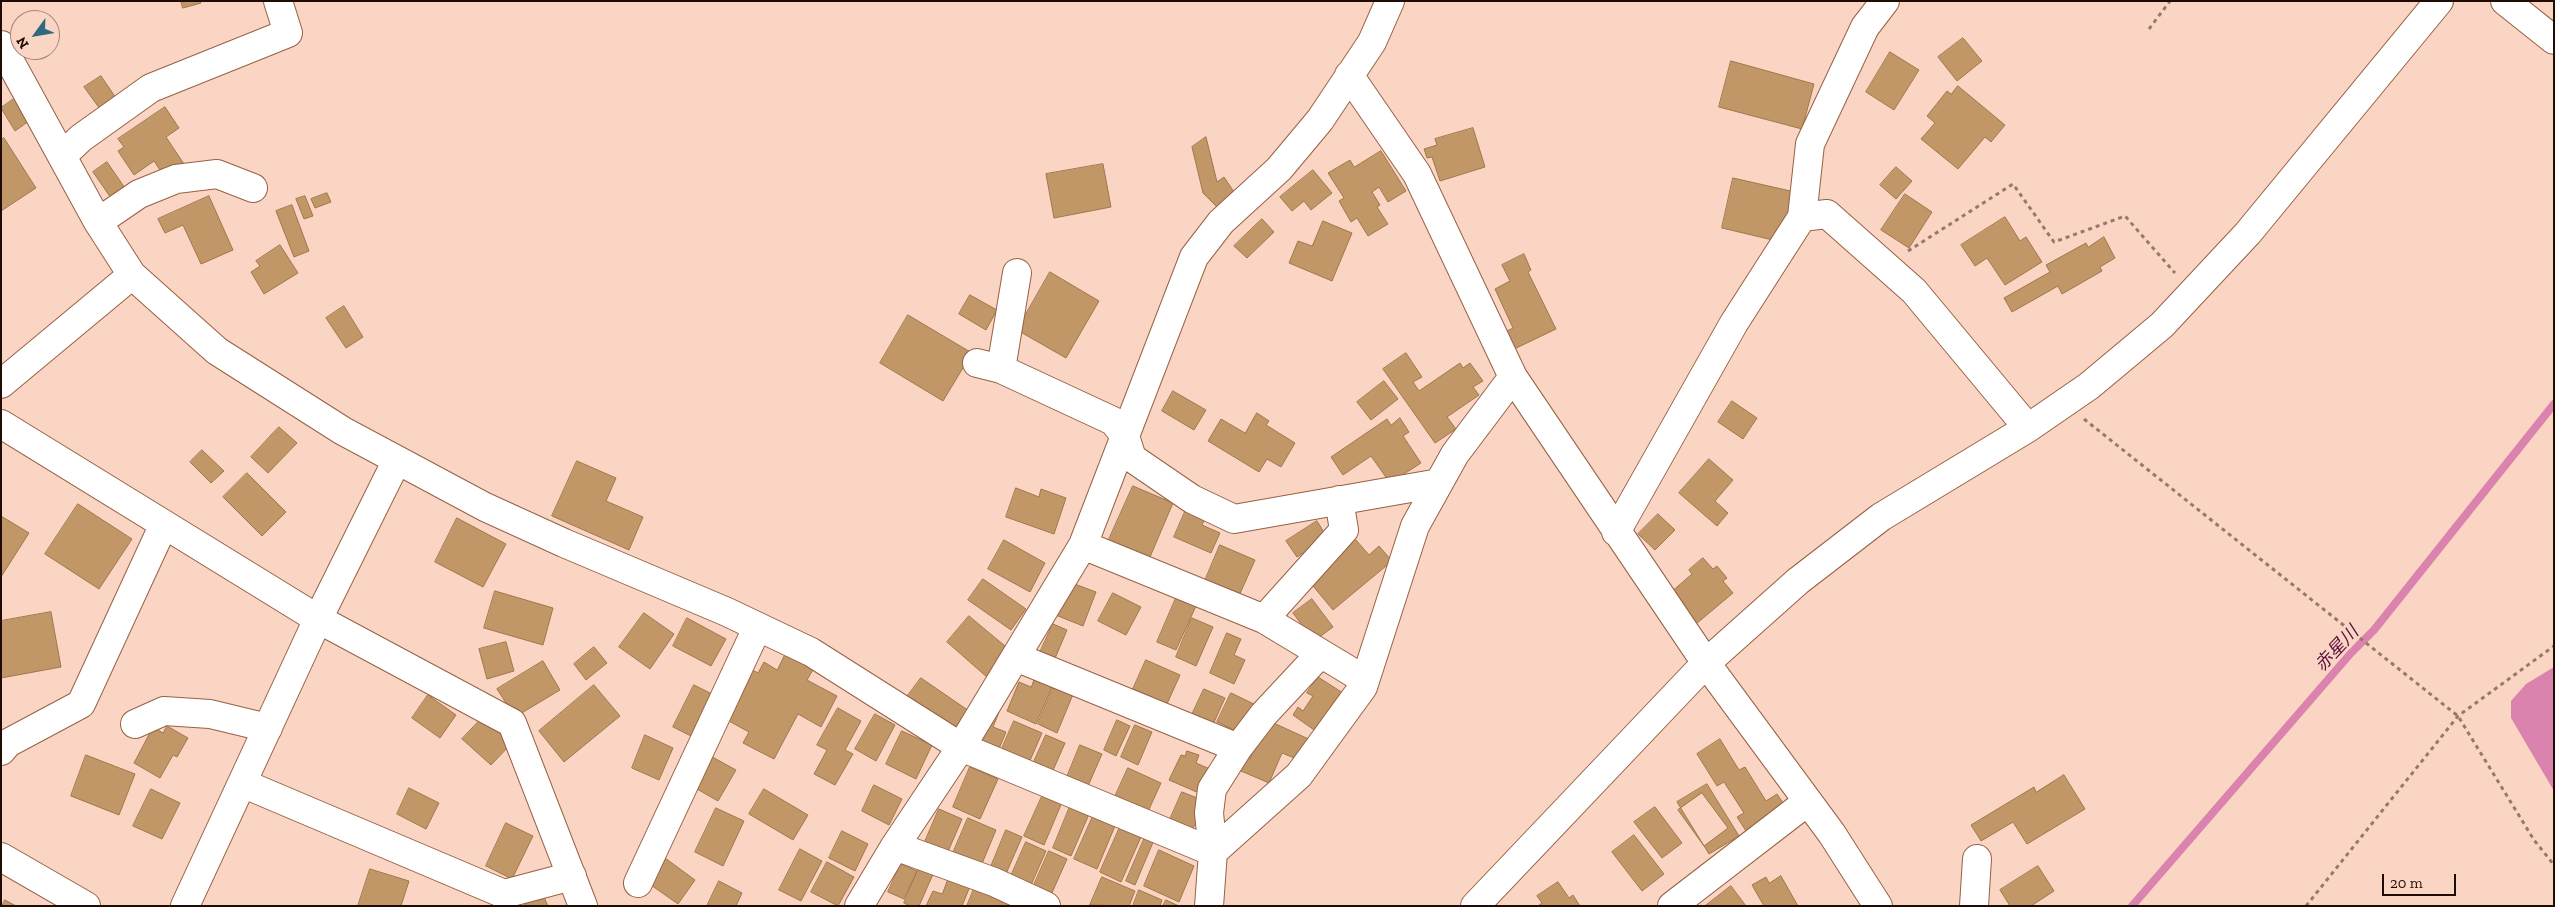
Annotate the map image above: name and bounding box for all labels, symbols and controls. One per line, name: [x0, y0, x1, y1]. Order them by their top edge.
north arrow: [10, 10, 60, 60]
text: N: [13, 34, 33, 52]
water label: 赤星川: [2311, 622, 2363, 676]
scale bar: [2385, 864, 2459, 896]
text: 20 m: [2390, 874, 2423, 892]

